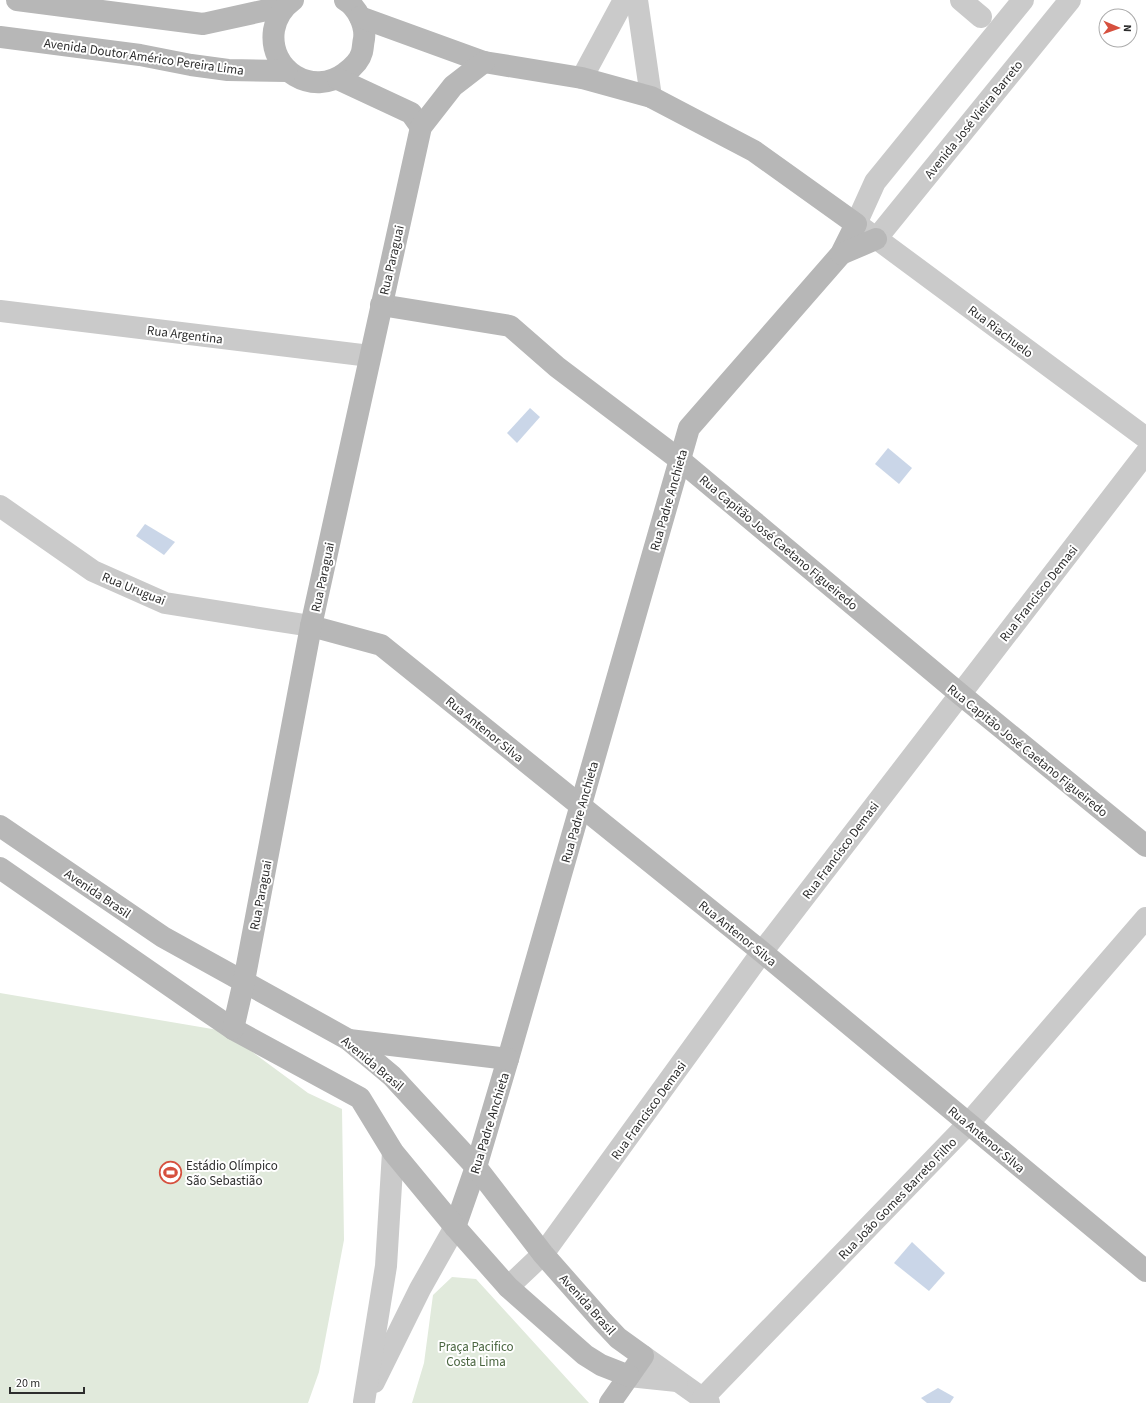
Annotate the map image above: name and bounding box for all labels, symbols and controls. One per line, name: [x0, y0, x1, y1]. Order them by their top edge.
north arrow: [1098, 8, 1138, 48]
text: N: [1120, 24, 1135, 32]
street label: Avenida Doutor Américo Pereira Lima: [43, 34, 245, 80]
street label: Avenida José Vieira Barreto: [920, 57, 1027, 183]
street label: Rua Paraguai: [375, 224, 409, 297]
street label: Rua Riachuelo: [964, 301, 1037, 362]
street label: Rua Argentina: [146, 321, 224, 349]
street label: Rua Padre Anchieta: [646, 447, 692, 553]
street label: Rua Capitão José Caetano Figueiredo: [695, 471, 861, 615]
street label: Rua Paraguai: [307, 541, 339, 614]
street label: Rua Francisco Demasi: [995, 542, 1082, 646]
street label: Rua Uruguai: [99, 568, 168, 610]
street label: Rua Capitão José Caetano Figueiredo: [943, 680, 1111, 821]
street label: Rua Antenor Silva: [442, 693, 527, 767]
street label: Rua Padre Anchieta: [557, 759, 603, 865]
street label: Rua Francisco Demasi: [798, 798, 883, 903]
street label: Rua Paraguai: [245, 859, 277, 932]
street label: Avenida Brasil: [61, 865, 134, 923]
street label: Rua Antenor Silva: [695, 897, 780, 971]
street label: Avenida Brasil: [337, 1032, 407, 1095]
street label: Rua Francisco Demasi: [607, 1058, 691, 1164]
street label: Rua Padre Anchieta: [466, 1070, 514, 1176]
street label: Rua Antenor Silva: [944, 1102, 1029, 1177]
street label: Rua João Gomes Barreto Filho: [834, 1134, 961, 1264]
place label: Estádio Olímpico São Sebastião: [186, 1157, 278, 1190]
sports icon: Estádio Olímpico São Sebastião: [158, 1159, 184, 1185]
street label: Avenida Brasil: [555, 1270, 620, 1339]
park label: Praça Pacifico Costa Lima: [438, 1338, 514, 1371]
scale bar: [10, 1369, 84, 1395]
text: 20 m: [16, 1375, 40, 1392]

